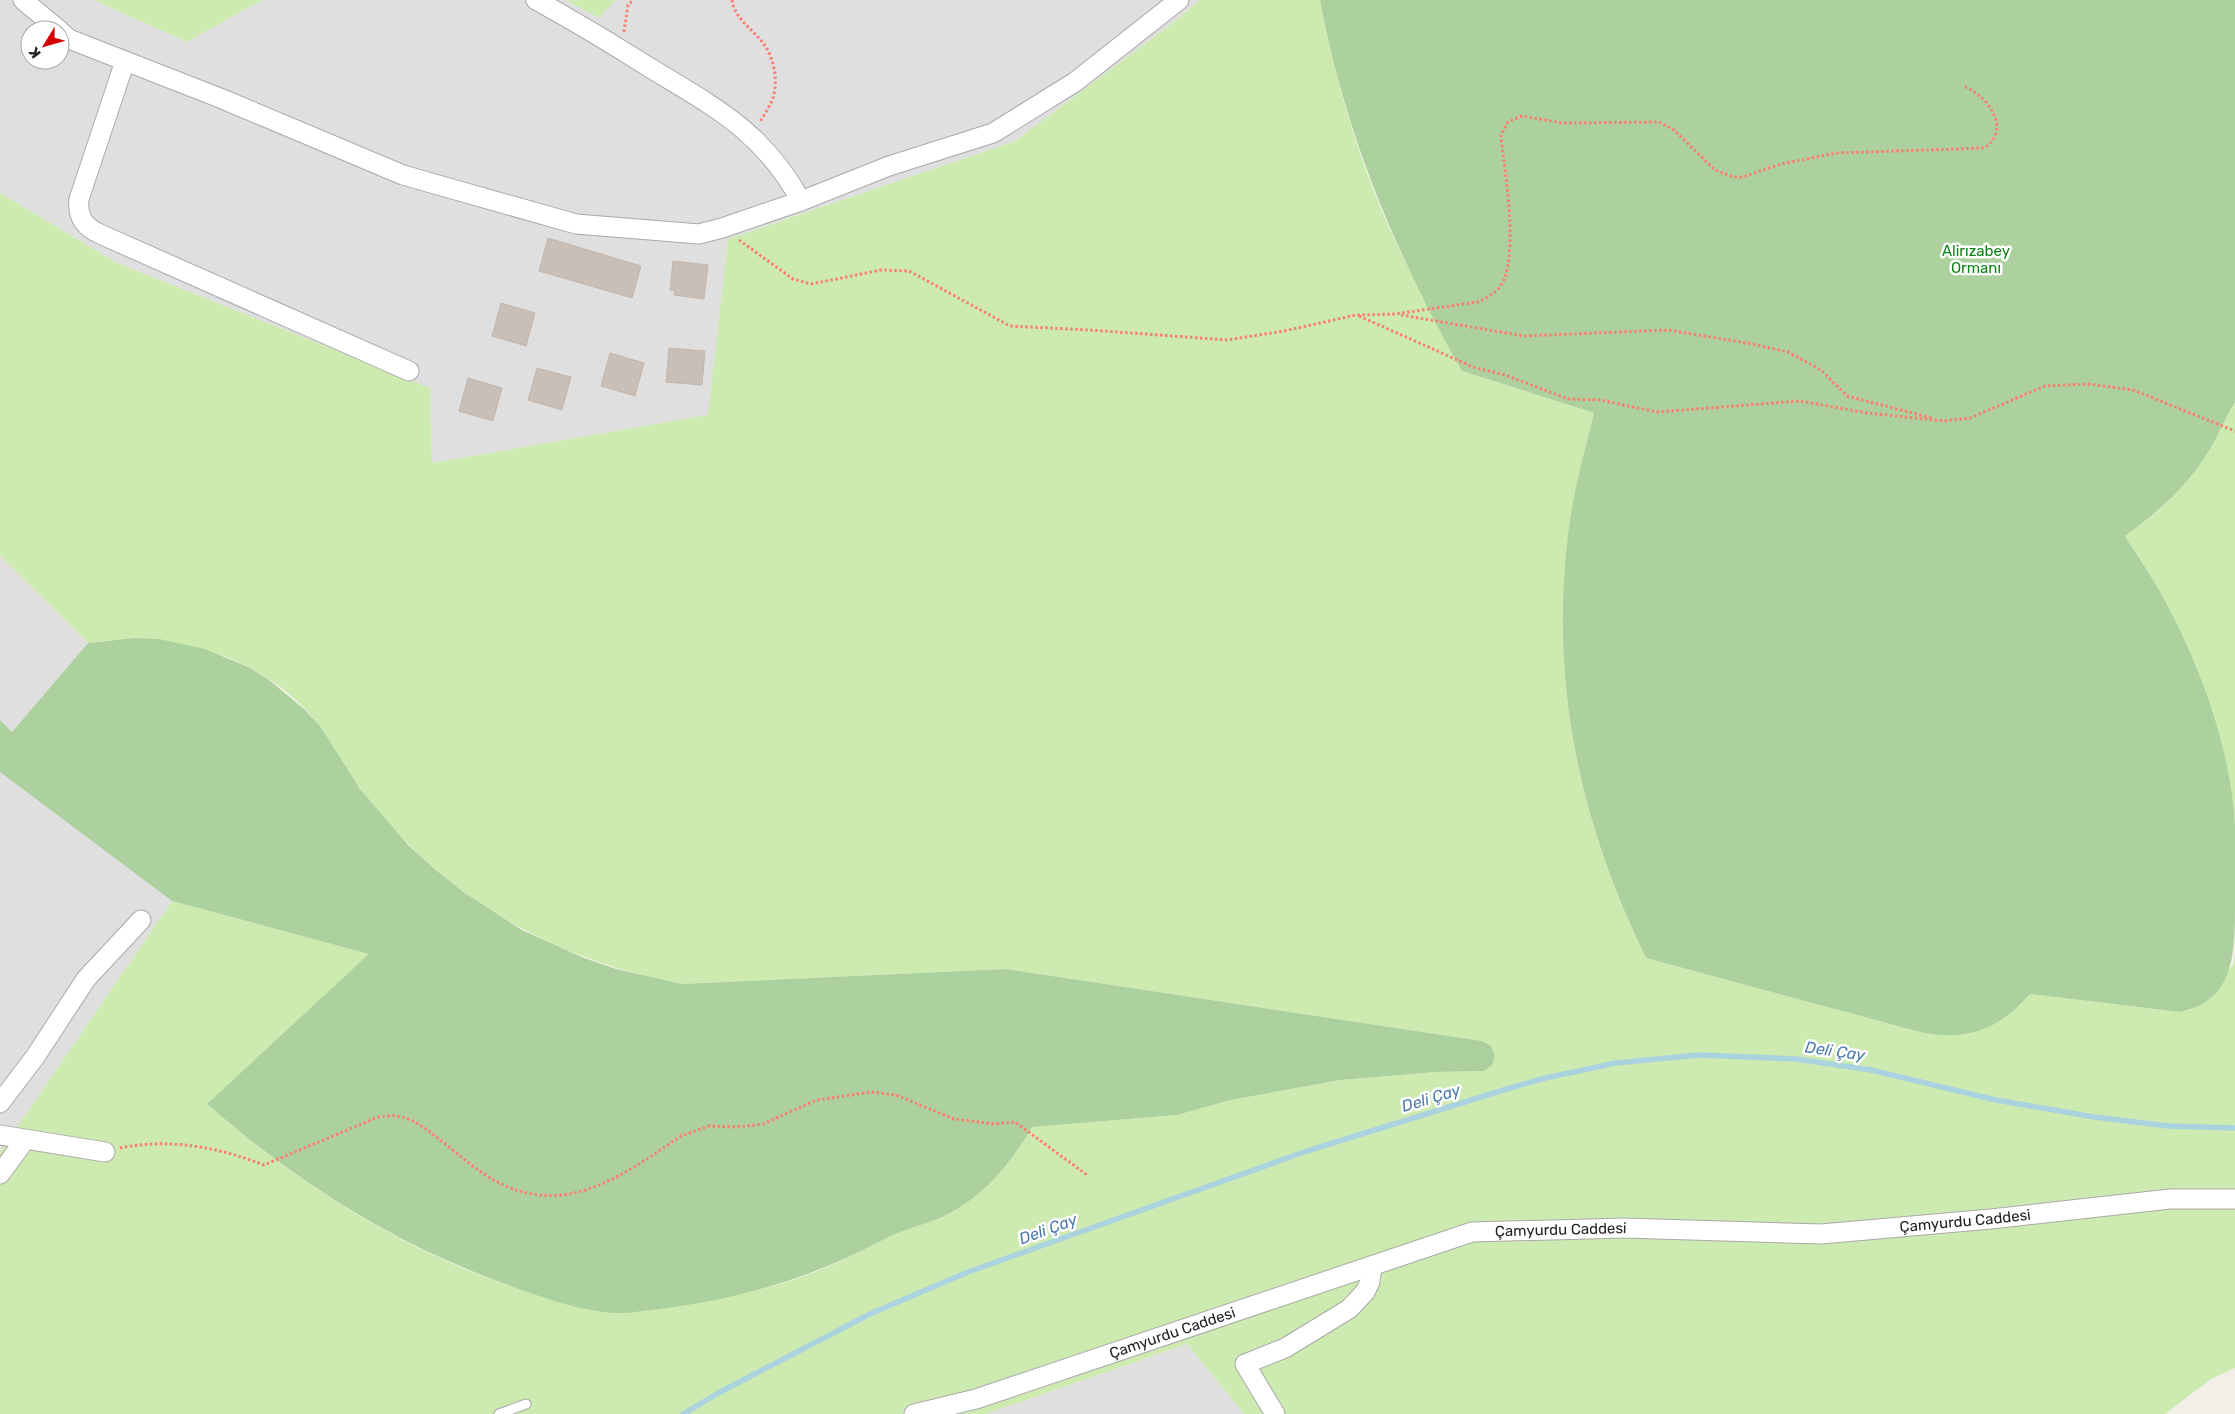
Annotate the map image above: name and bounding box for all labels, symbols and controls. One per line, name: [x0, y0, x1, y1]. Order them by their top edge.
north arrow: [20, 20, 70, 70]
text: K: [25, 43, 45, 61]
park label: Alirızabey Ormanı: [1942, 242, 2010, 277]
water label: Deli Çay: [1804, 1037, 1867, 1065]
water label: Deli Çay: [1399, 1080, 1464, 1116]
street label: Çamyurdu Caddesi: [1899, 1206, 2032, 1236]
water label: Deli Çay: [1016, 1209, 1081, 1248]
street label: Çamyurdu Caddesi: [1495, 1219, 1627, 1240]
street label: Çamyurdu Caddesi: [1107, 1303, 1238, 1362]

